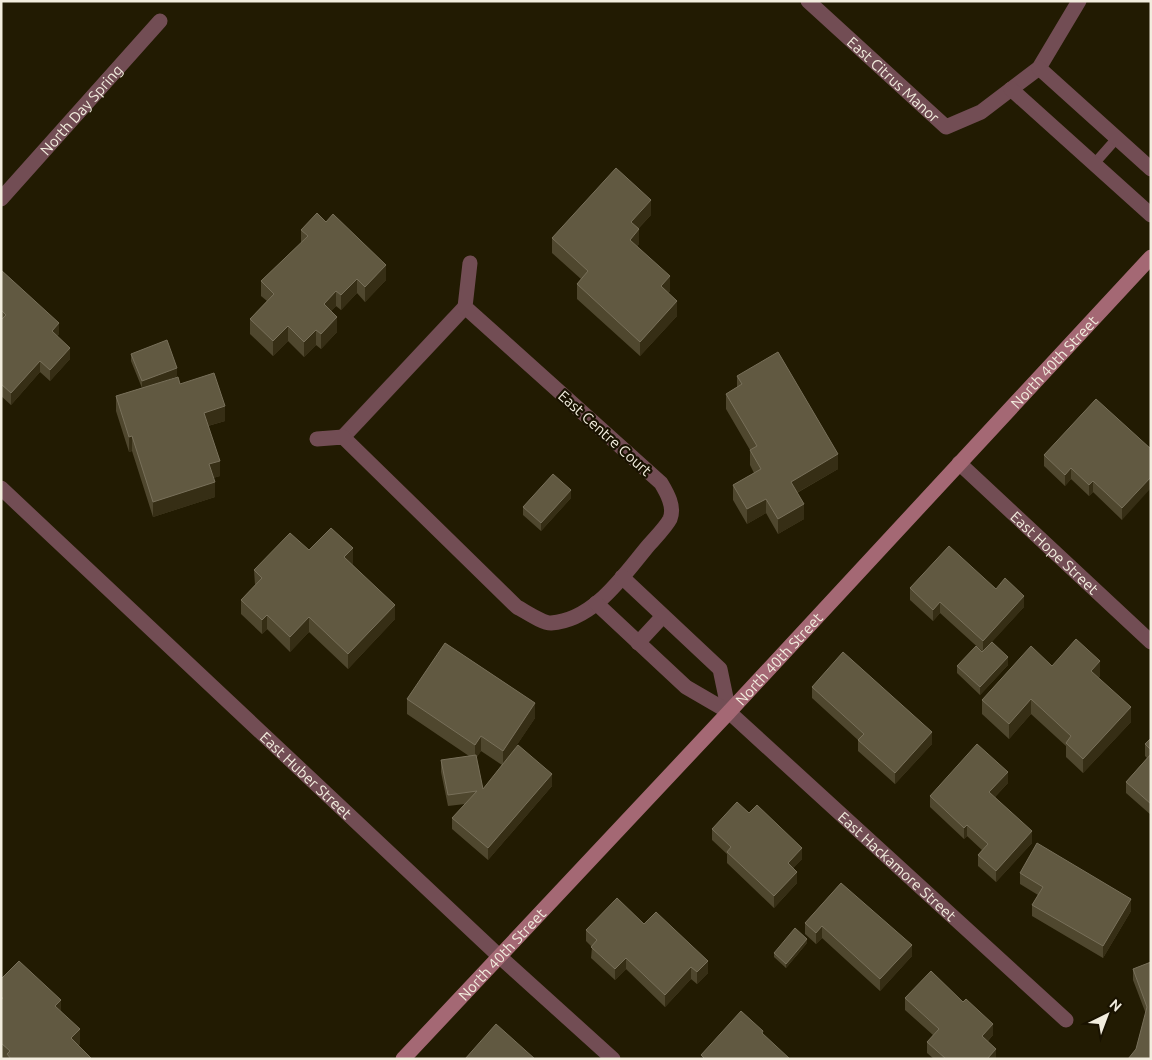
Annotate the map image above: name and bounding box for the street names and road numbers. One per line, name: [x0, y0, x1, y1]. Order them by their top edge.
street label: East Citrus Manor: [844, 33, 943, 126]
street label: North Day Spring: [36, 61, 126, 158]
street label: North 40th Street: [1007, 312, 1101, 411]
street label: East Centre Court: [555, 387, 655, 479]
street label: East Hope Street: [1007, 507, 1102, 597]
street label: North 40th Street: [732, 609, 826, 708]
street label: East Huber Street: [257, 728, 356, 822]
street label: East Hackamore Street: [835, 808, 960, 924]
street label: North 40th Street: [454, 904, 549, 1004]

